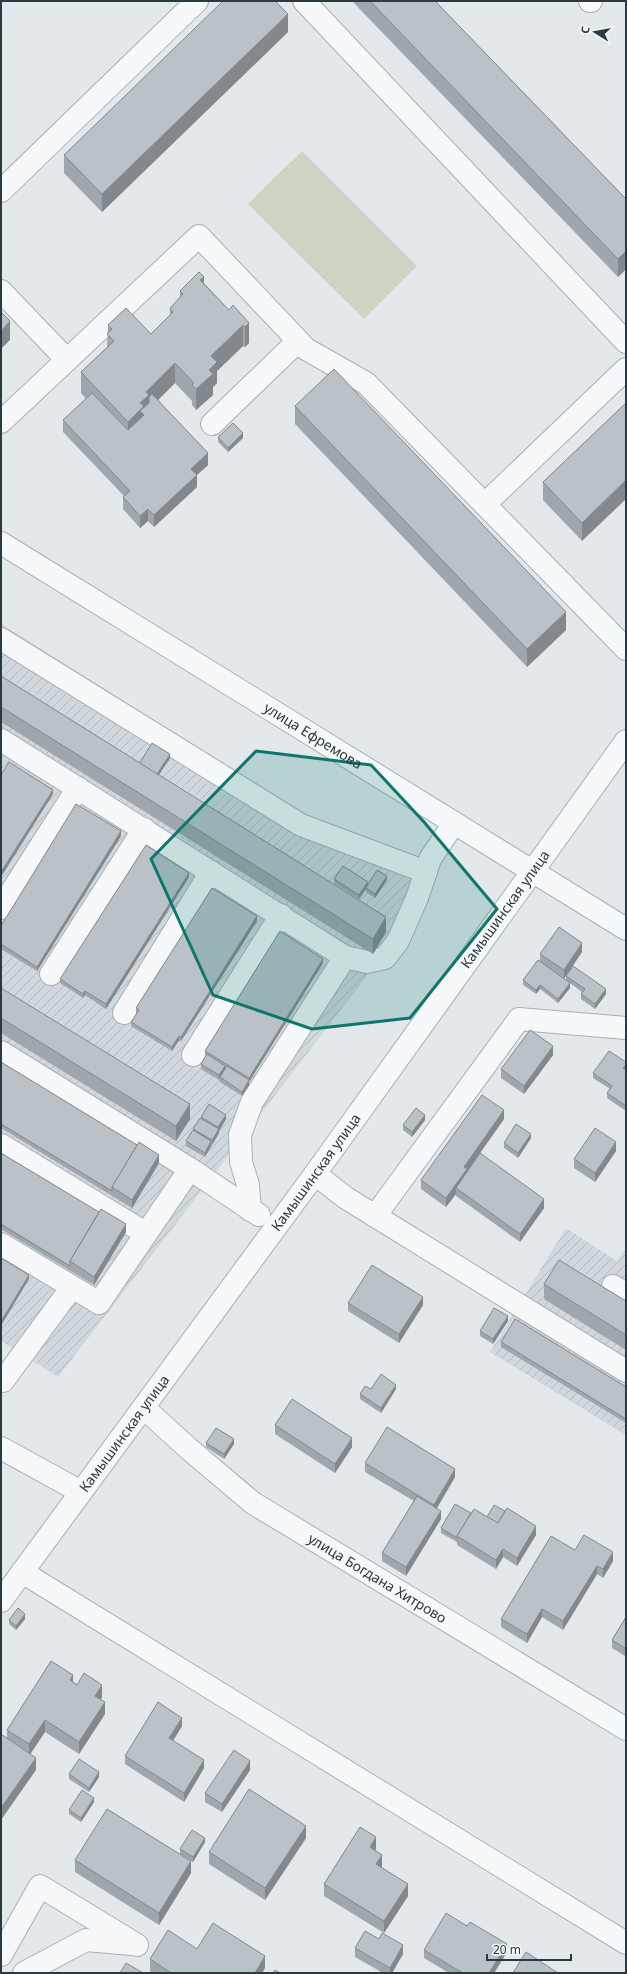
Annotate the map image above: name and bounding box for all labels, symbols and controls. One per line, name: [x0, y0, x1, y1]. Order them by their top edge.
north arrow: [575, 12, 615, 52]
text: С: [577, 25, 593, 35]
street label: улица Ефремова: [261, 698, 366, 773]
street label: Камышинская улица: [456, 846, 554, 972]
street label: Камышинская улица: [266, 1109, 365, 1235]
street label: Камышинская улица: [74, 1371, 173, 1496]
street label: улица Богдана Хитрово: [305, 1529, 450, 1627]
scale bar: [487, 1936, 571, 1962]
text: 20 m: [493, 1941, 521, 1958]

